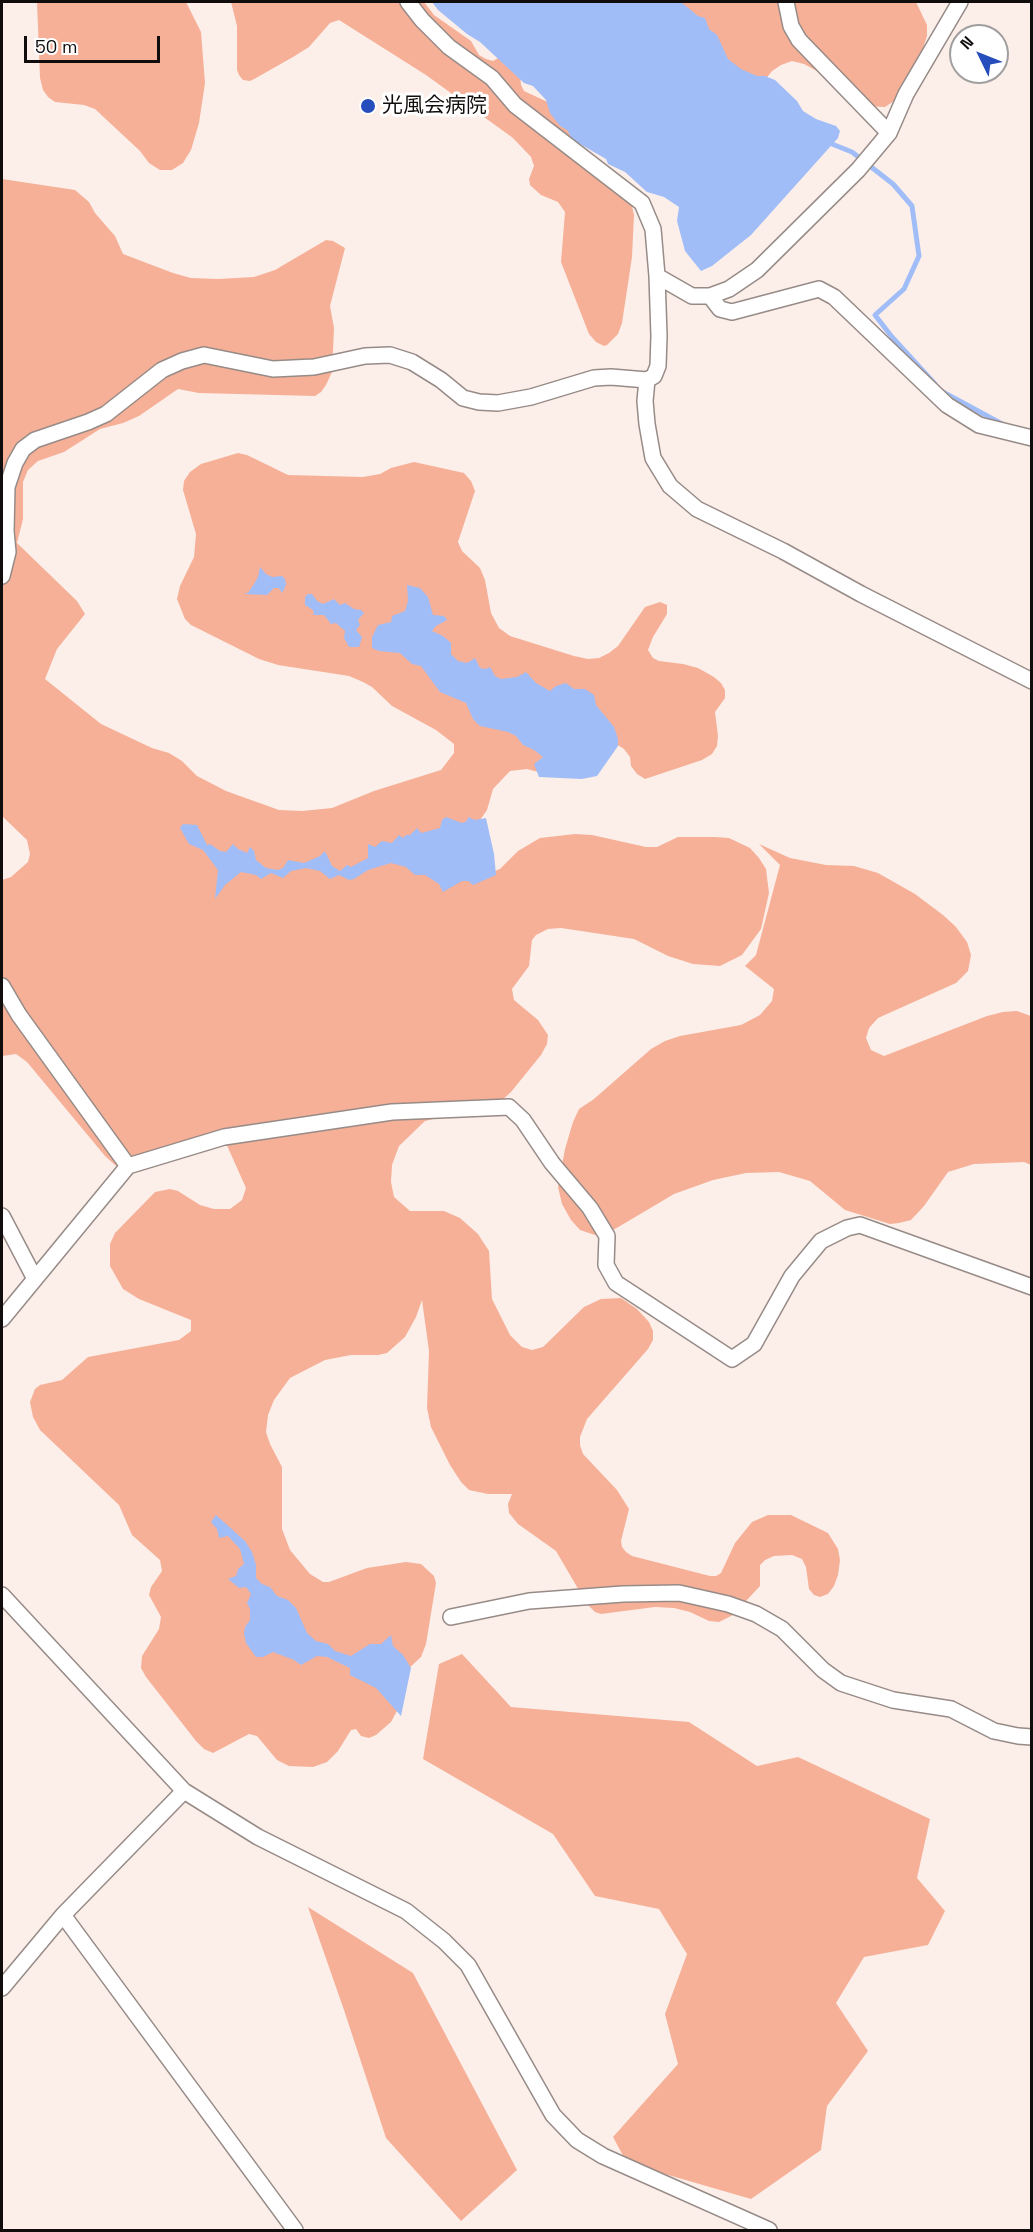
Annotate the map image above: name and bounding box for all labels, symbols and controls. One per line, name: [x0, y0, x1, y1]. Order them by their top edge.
scale bar: [27, 24, 164, 62]
north arrow: [949, 24, 1009, 84]
text: N: [956, 32, 978, 54]
text: 50 m: [35, 35, 77, 58]
place label: 光風会病院: [382, 93, 487, 119]
marker: 光風会病院: [359, 97, 377, 115]

